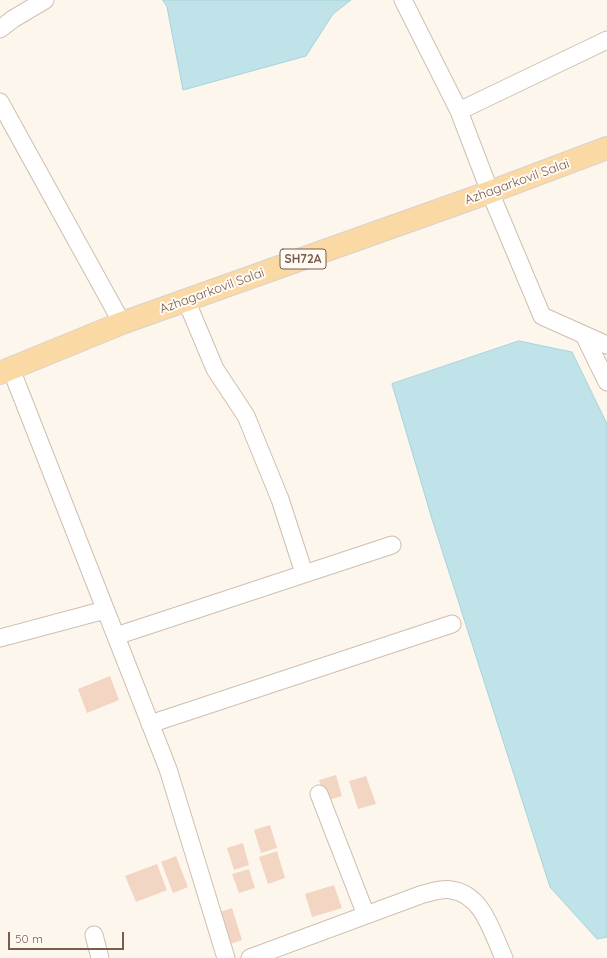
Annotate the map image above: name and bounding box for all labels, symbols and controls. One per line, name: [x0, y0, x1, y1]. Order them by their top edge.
street label: Azhagarkovil Salai: [462, 156, 572, 208]
road number: SH72A: [280, 249, 326, 269]
street label: Azhagarkovil Salai: [157, 265, 267, 317]
scale bar: [10, 924, 126, 950]
text: 50 m: [15, 931, 43, 946]

